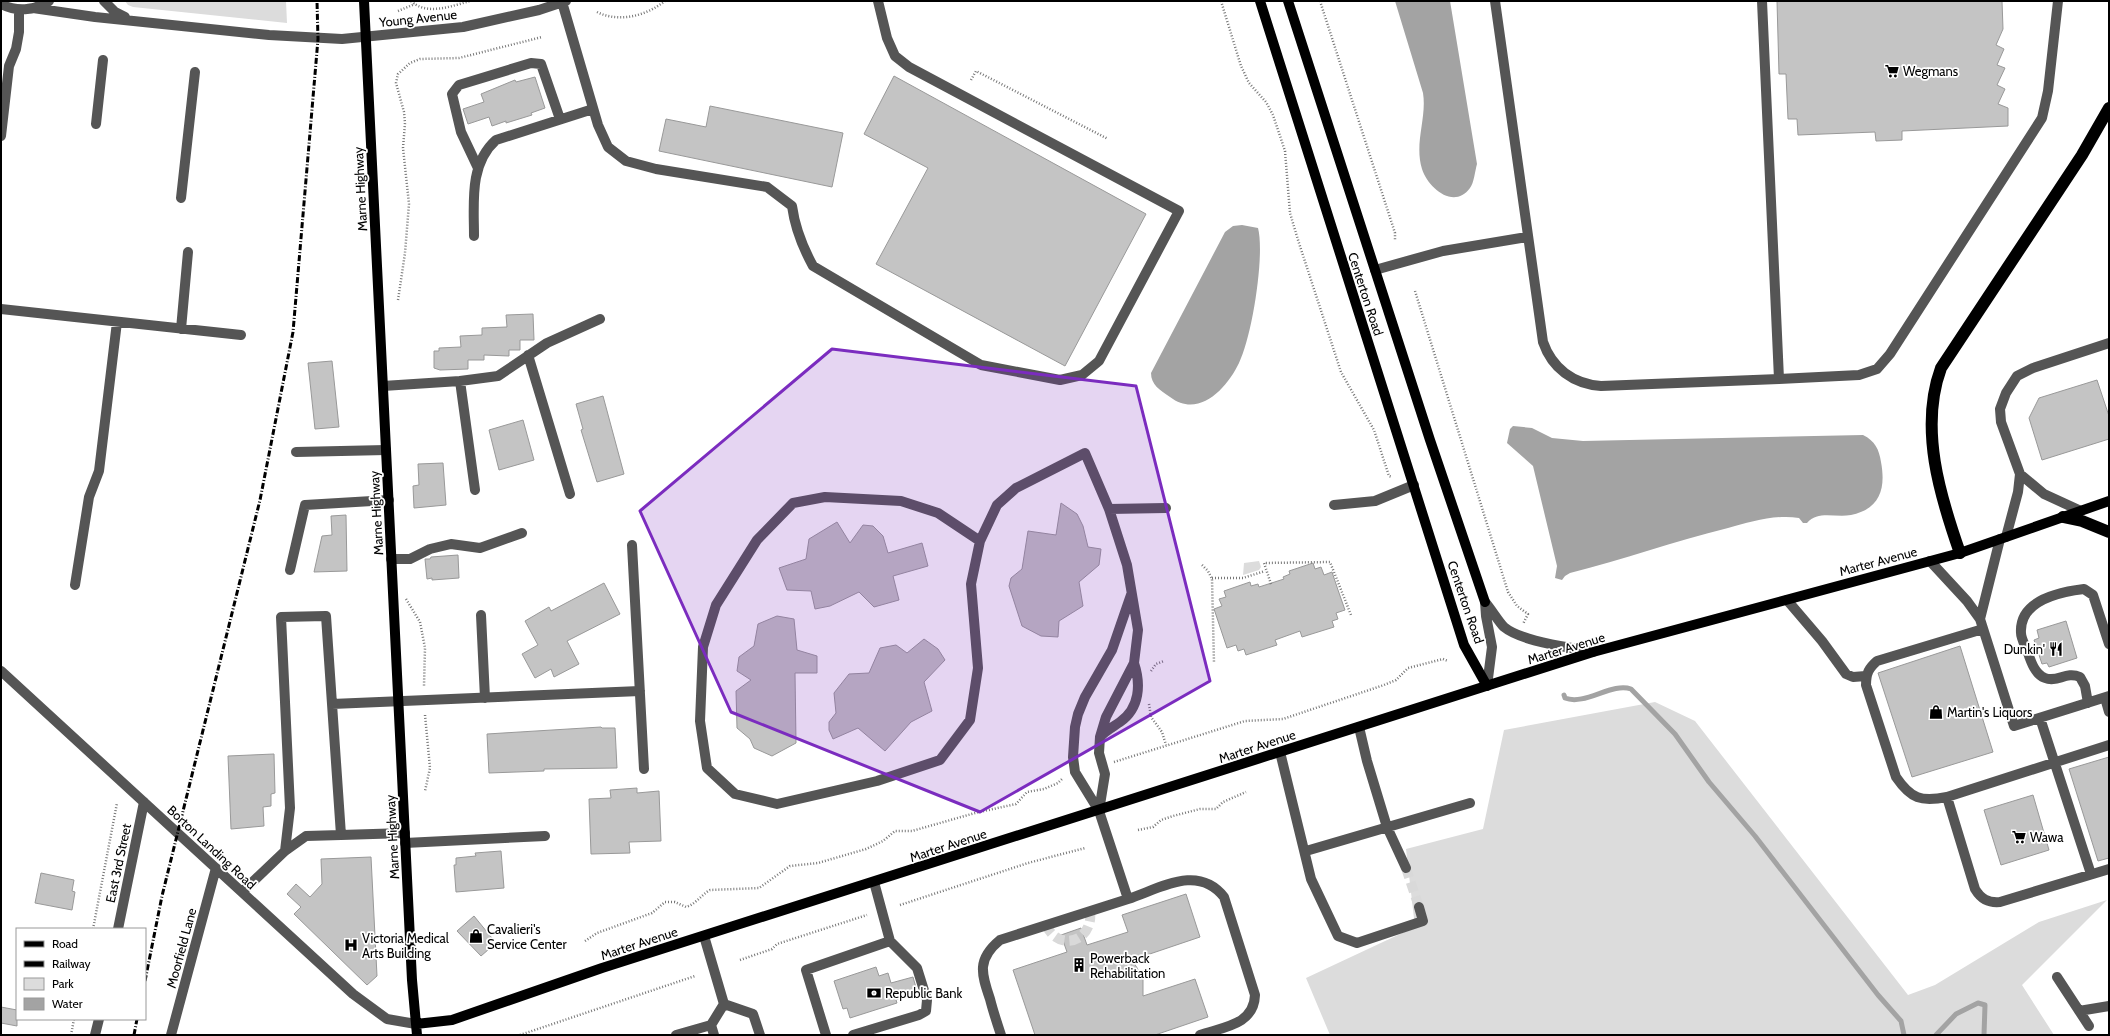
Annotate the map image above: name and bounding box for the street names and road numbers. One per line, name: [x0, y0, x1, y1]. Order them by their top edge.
street label: Young Avenue: [377, 6, 458, 30]
street label: Marne Highway: [350, 146, 370, 232]
street label: Centerton Road: [1345, 250, 1387, 338]
street label: Marne Highway: [366, 470, 386, 556]
street label: Marter Avenue: [1837, 543, 1919, 579]
street label: Centerton Road: [1444, 558, 1488, 646]
street label: Marter Avenue: [1525, 629, 1607, 667]
street label: Marter Avenue: [1216, 726, 1298, 766]
street label: Marne Highway: [382, 794, 402, 880]
street label: Borton Landing Road: [164, 802, 260, 892]
street label: East 3rd Street: [102, 821, 134, 904]
street label: Marter Avenue: [907, 825, 989, 865]
street label: Moorfield Lane: [163, 906, 199, 990]
street label: Marter Avenue: [598, 923, 680, 963]

